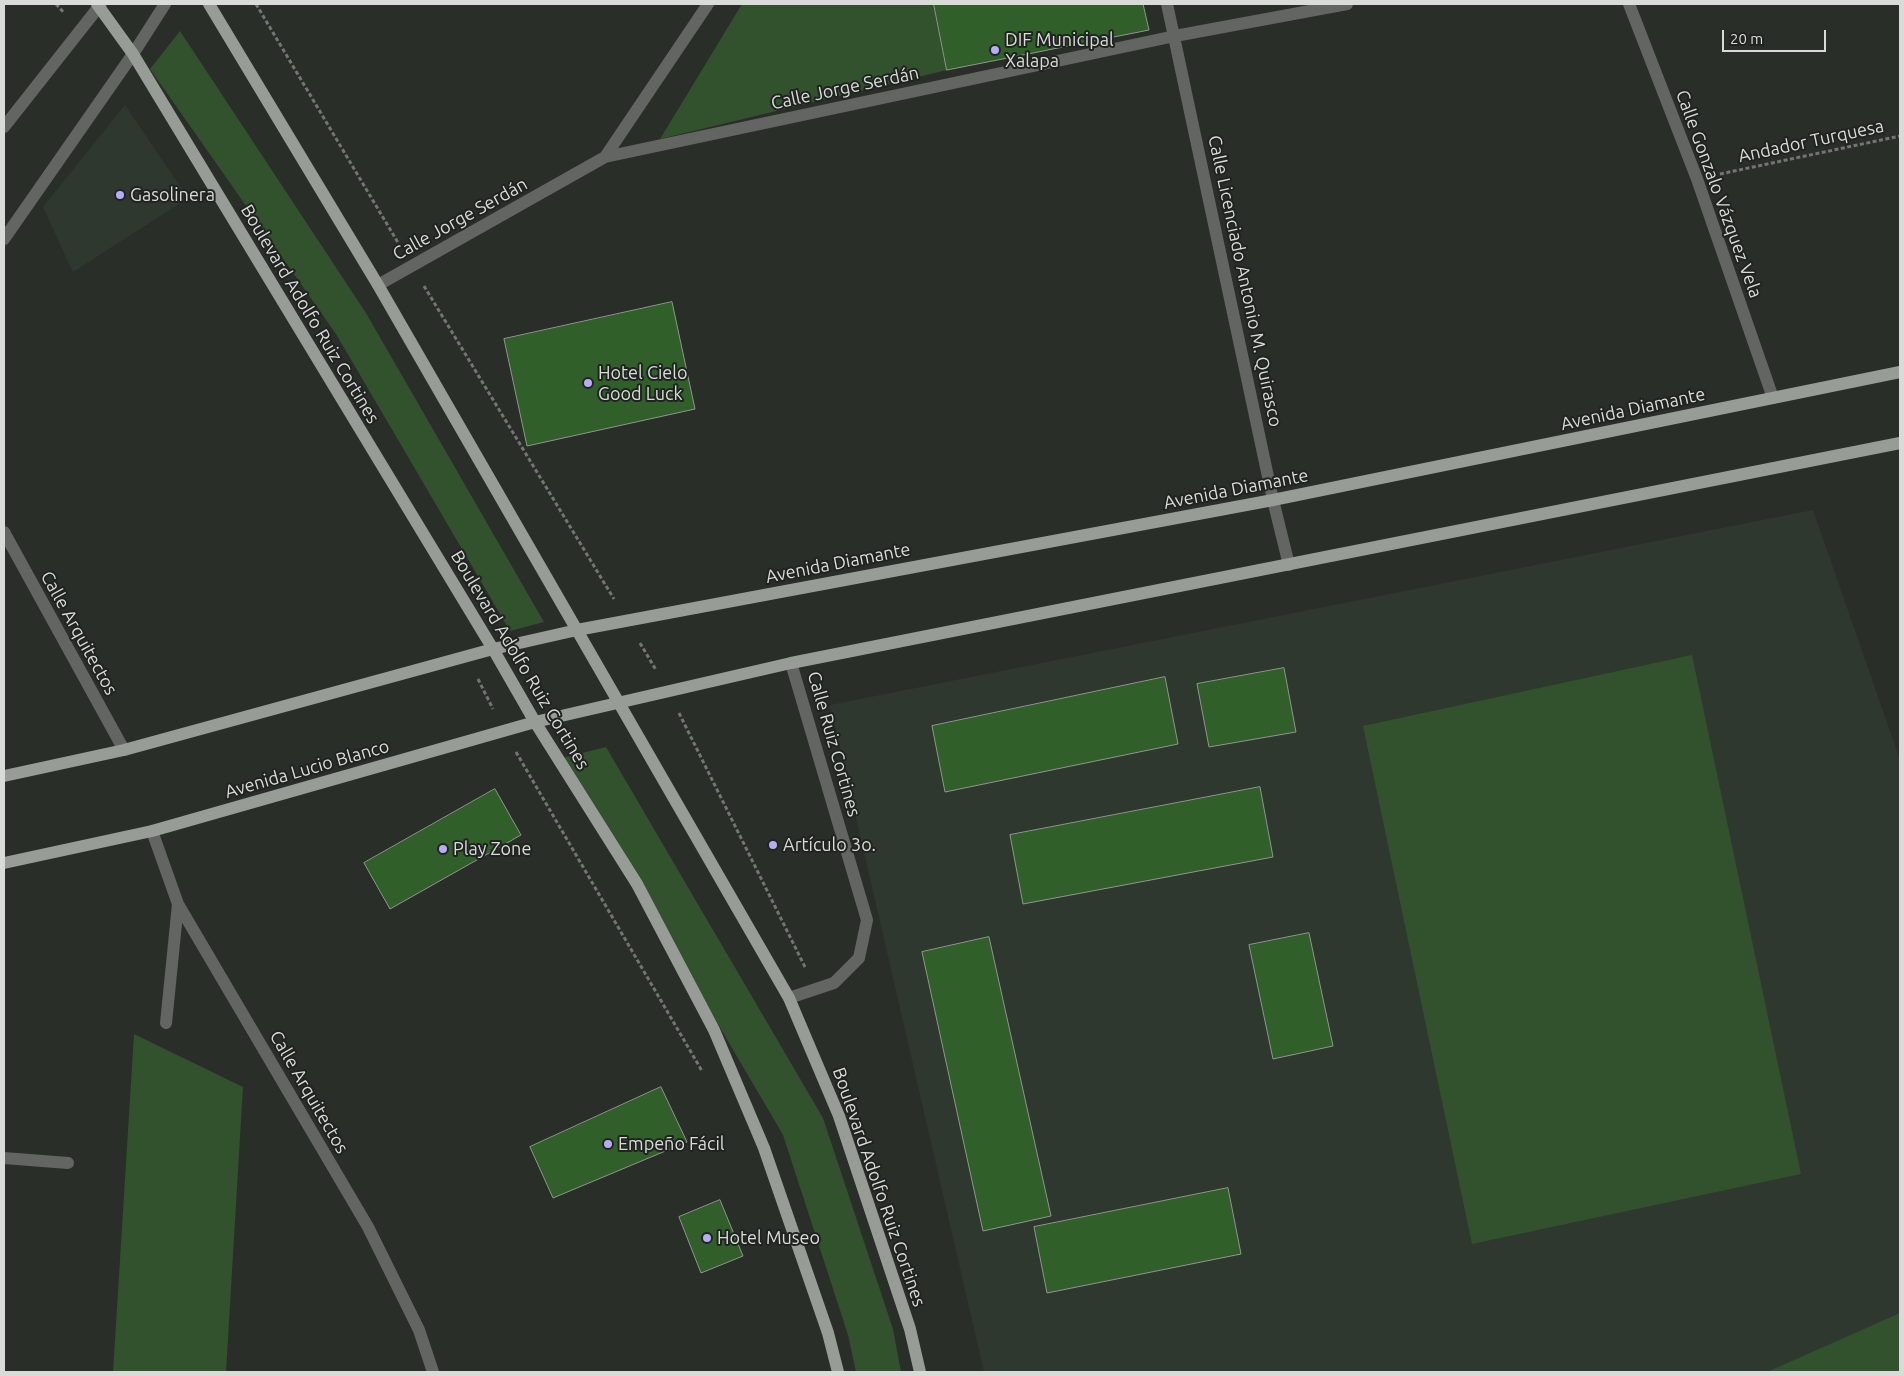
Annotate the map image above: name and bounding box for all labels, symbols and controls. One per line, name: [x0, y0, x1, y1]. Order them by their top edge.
scale bar: [1724, 20, 1828, 52]
place label: DIF Municipal Xalapa: [1005, 29, 1114, 72]
text: 20 m: [1730, 30, 1763, 47]
marker: DIF Municipal Xalapa: [989, 44, 1001, 56]
street label: Calle Jorge Serdán: [769, 62, 921, 114]
street label: Calle Gonzalo Vázquez Vela: [1671, 87, 1767, 301]
street label: Andador Turquesa: [1736, 115, 1886, 167]
street label: Calle Licenciado Antonio M. Quirasco: [1204, 133, 1286, 429]
street label: Calle Jorge Serdán: [389, 173, 531, 265]
place label: Gasolinera: [130, 184, 215, 206]
marker: Gasolinera: [114, 189, 126, 201]
street label: Boulevard Adolfo Ruiz Cortines: [236, 201, 384, 427]
place label: Hotel Cielo Good Luck: [598, 362, 687, 404]
marker: Hotel Cielo Good Luck: [582, 377, 594, 389]
street label: Avenida Diamante: [1559, 383, 1707, 435]
street label: Avenida Diamante: [1162, 464, 1310, 514]
street label: Avenida Diamante: [764, 538, 912, 588]
street label: Boulevard Adolfo Ruiz Cortines: [446, 547, 594, 773]
street label: Calle Arquitectos: [36, 567, 122, 699]
street label: Calle Ruiz Cortines: [803, 669, 865, 819]
street label: Avenida Lucio Blanco: [222, 735, 392, 803]
place label: Artículo 3o.: [783, 834, 876, 856]
place label: Play Zone: [453, 838, 531, 860]
marker: Artículo 3o.: [767, 839, 779, 851]
marker: Play Zone: [437, 843, 449, 855]
street label: Calle Arquitectos: [265, 1027, 353, 1157]
street label: Boulevard Adolfo Ruiz Cortines: [828, 1065, 930, 1309]
place label: Empeño Fácil: [618, 1133, 725, 1155]
marker: Empeño Fácil: [602, 1138, 614, 1150]
place label: Hotel Museo: [717, 1227, 820, 1249]
marker: Hotel Museo: [701, 1232, 713, 1244]

